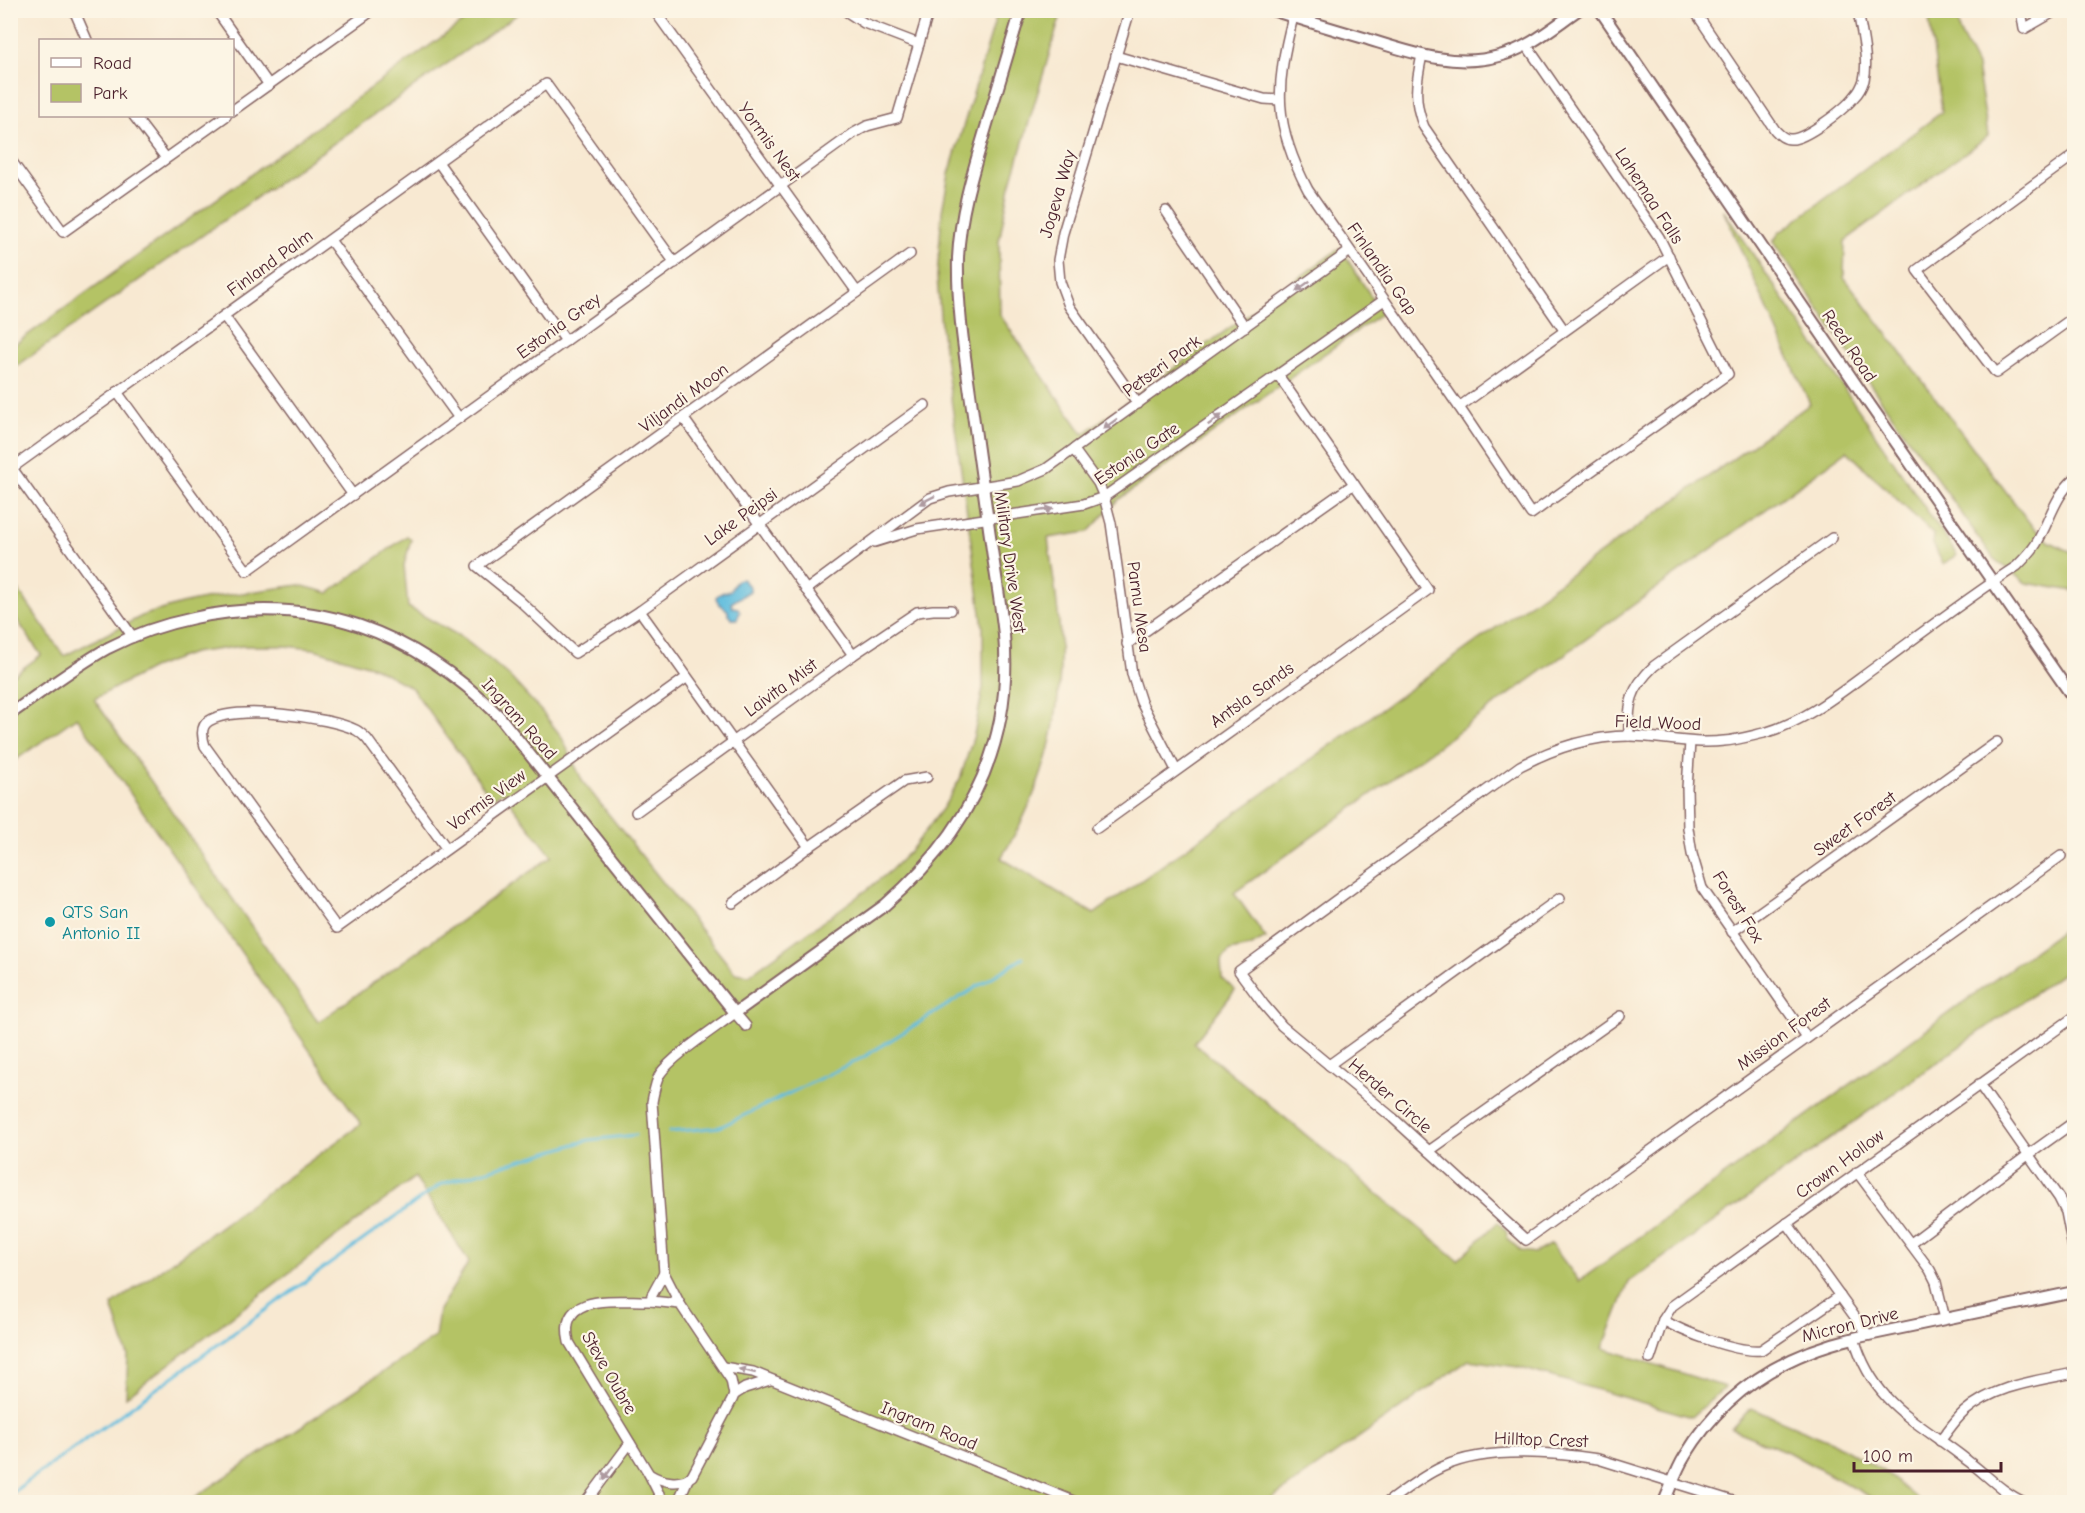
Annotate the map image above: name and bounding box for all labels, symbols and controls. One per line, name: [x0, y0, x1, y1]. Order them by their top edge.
legend: [39, 39, 234, 117]
text: Road: [93, 53, 132, 74]
text: Park: [93, 83, 128, 104]
street label: Yormis Nest: [733, 99, 805, 186]
street label: Lahemaa Falls: [1610, 144, 1688, 248]
street label: Jogeva Way: [1035, 147, 1081, 240]
street label: Finlandia Gap: [1342, 219, 1422, 319]
street label: Finland Palm: [223, 225, 317, 301]
one-way arrow: [1295, 279, 1310, 291]
street label: Estonia Grey: [513, 288, 606, 363]
street label: Reed Road: [1817, 306, 1881, 386]
street label: Petseri Park: [1119, 330, 1205, 401]
street label: Viljandi Moon: [635, 359, 733, 437]
one-way arrow: [1207, 415, 1222, 427]
street label: Estonia Gate: [1091, 418, 1183, 490]
one-way arrow: [1103, 418, 1119, 430]
street label: Lake Peipsi: [701, 484, 781, 550]
street label: Military Drive West: [990, 490, 1030, 635]
one-way arrow: [918, 495, 936, 505]
one-way arrow: [1036, 505, 1055, 514]
street label: Parnu Mesa: [1122, 560, 1156, 654]
street label: Laivita Mist: [740, 654, 822, 722]
street label: Antsla Sands: [1206, 658, 1298, 732]
street label: Ingram Road: [477, 674, 561, 764]
street label: Field Wood: [1614, 711, 1702, 735]
street label: Vormis View: [444, 765, 530, 835]
street label: Sweet Forest: [1810, 787, 1901, 861]
street label: Forest Fox: [1708, 867, 1768, 947]
place label: QTS San Antonio II: [62, 902, 140, 944]
marker: QTS San Antonio II: [43, 915, 57, 929]
street label: Mission Forest: [1733, 992, 1836, 1075]
street label: Herder Circle: [1344, 1054, 1436, 1138]
street label: Crown Hollow: [1792, 1125, 1889, 1203]
street label: Micron Drive: [1799, 1303, 1901, 1347]
street label: Steve Oubre: [577, 1328, 641, 1418]
one-way arrow: [738, 1366, 756, 1376]
street label: Ingram Road: [878, 1397, 980, 1455]
street label: Hilltop Crest: [1494, 1428, 1589, 1452]
scale bar: [1854, 1435, 2001, 1473]
text: 100 m: [1863, 1446, 1913, 1467]
one-way arrow: [602, 1464, 614, 1480]

